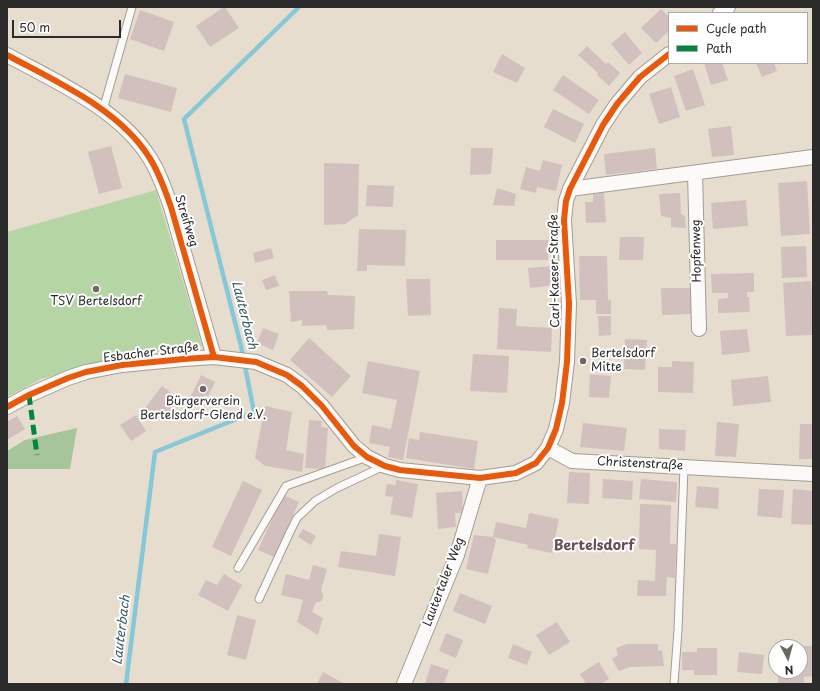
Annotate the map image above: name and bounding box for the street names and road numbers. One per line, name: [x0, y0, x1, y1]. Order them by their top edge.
street label: Streifweg: [171, 193, 201, 249]
street label: Carl-Kaeser-Straße: [547, 214, 563, 328]
street label: Hopfenweg: [689, 219, 705, 283]
street label: Esbacher Straße: [102, 340, 200, 366]
street label: Christenstraße: [597, 455, 683, 473]
street label: Lautertaler Weg: [420, 535, 468, 629]

